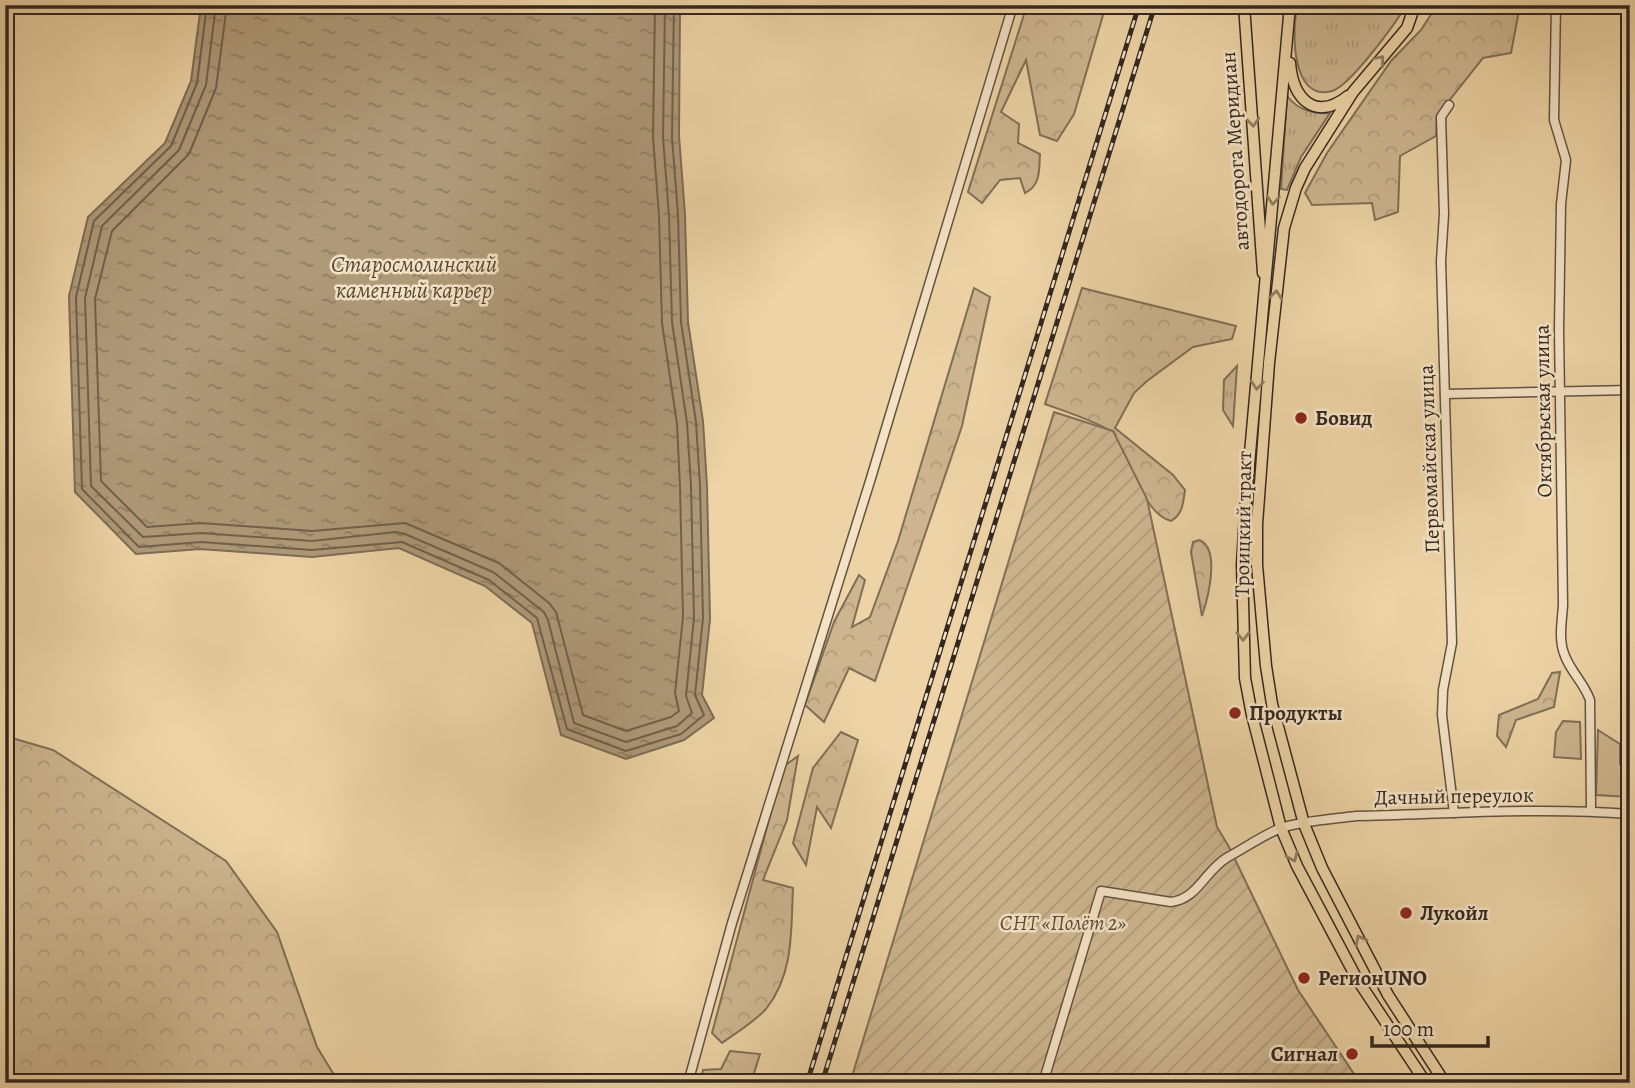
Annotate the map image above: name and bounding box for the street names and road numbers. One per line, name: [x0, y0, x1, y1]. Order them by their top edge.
street label: автодорога Меридиан: [1214, 50, 1256, 252]
street label: Октябрьская улица: [1527, 324, 1559, 498]
street label: Первомайская улица: [1412, 364, 1446, 554]
street label: Троицкий тракт: [1228, 451, 1258, 597]
street label: Дачный переулок: [1374, 781, 1534, 811]

